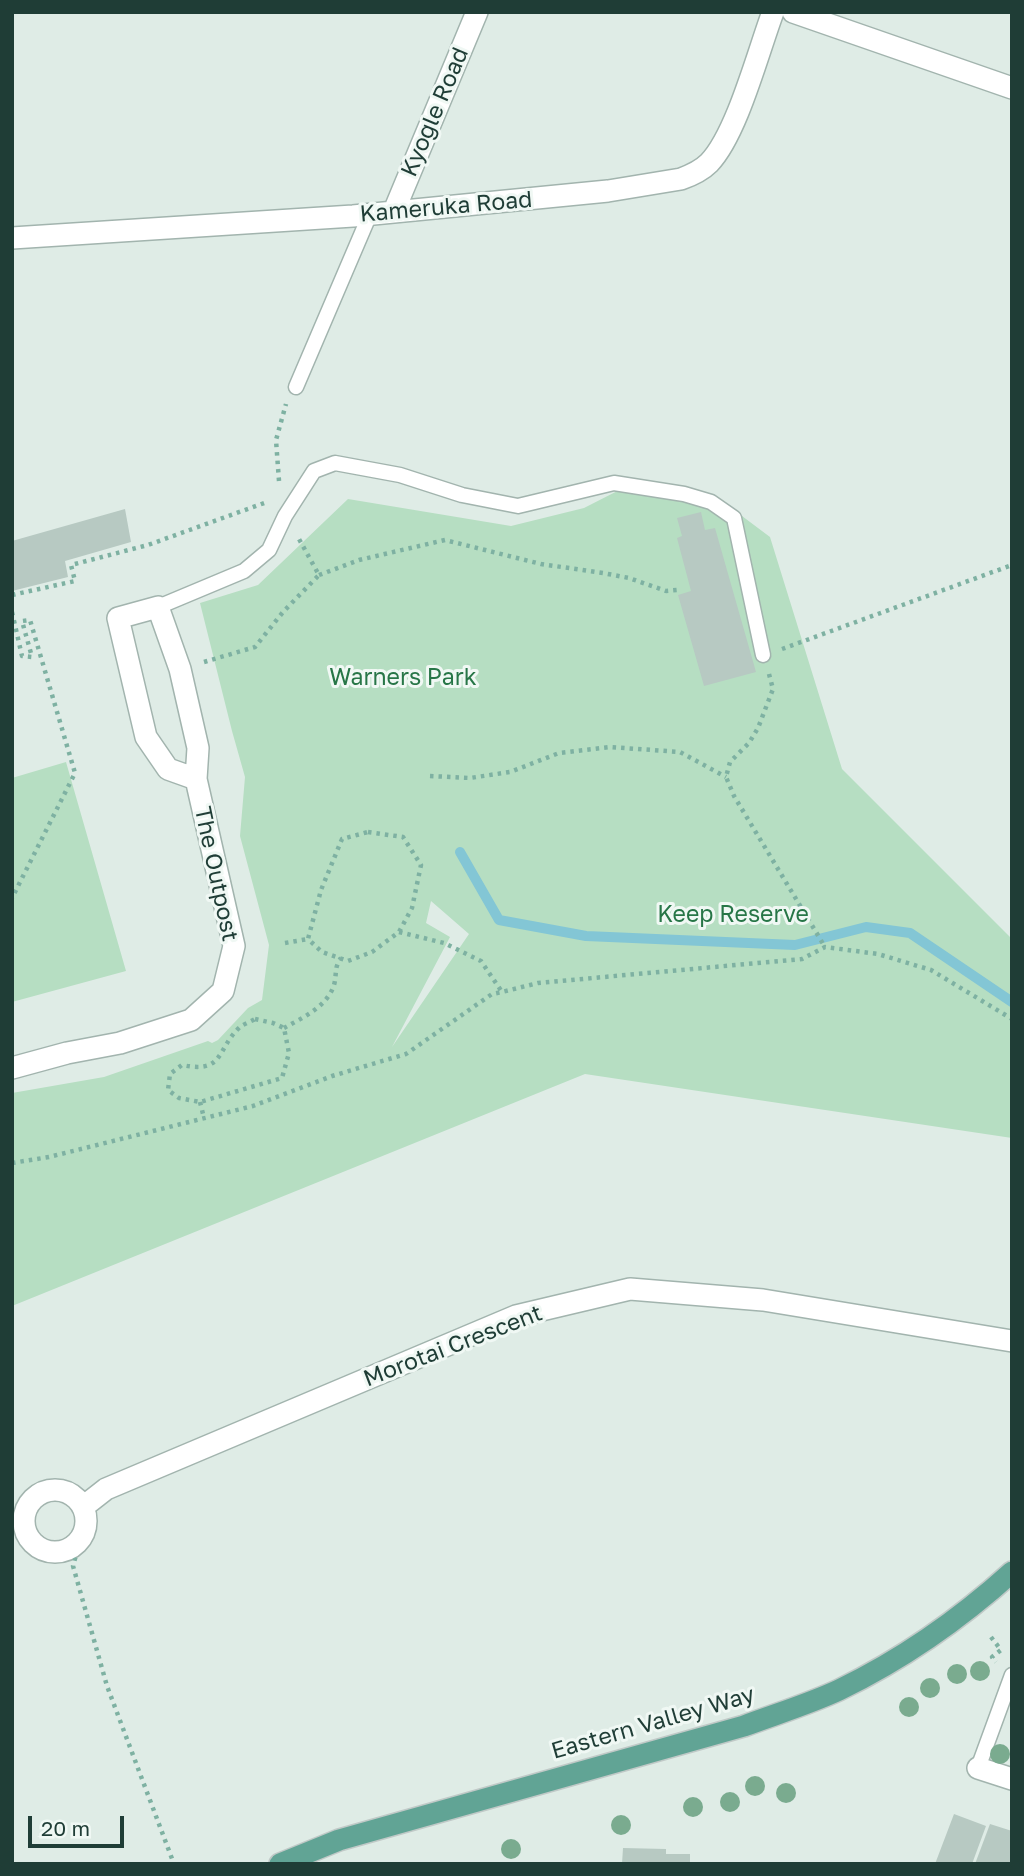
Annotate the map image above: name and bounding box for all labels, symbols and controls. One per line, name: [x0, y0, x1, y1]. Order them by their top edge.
street label: Kyogle Road: [395, 43, 475, 181]
street label: Kameruka Road: [359, 186, 533, 228]
park label: Warners Park: [329, 664, 477, 692]
street label: The Outpost: [188, 804, 244, 944]
park label: Keep Reserve: [657, 901, 809, 929]
street label: Morotai Crescent: [360, 1299, 546, 1393]
street label: Eastern Valley Way: [548, 1681, 758, 1765]
scale bar: [32, 1802, 128, 1846]
text: 20 m: [41, 1815, 90, 1841]

